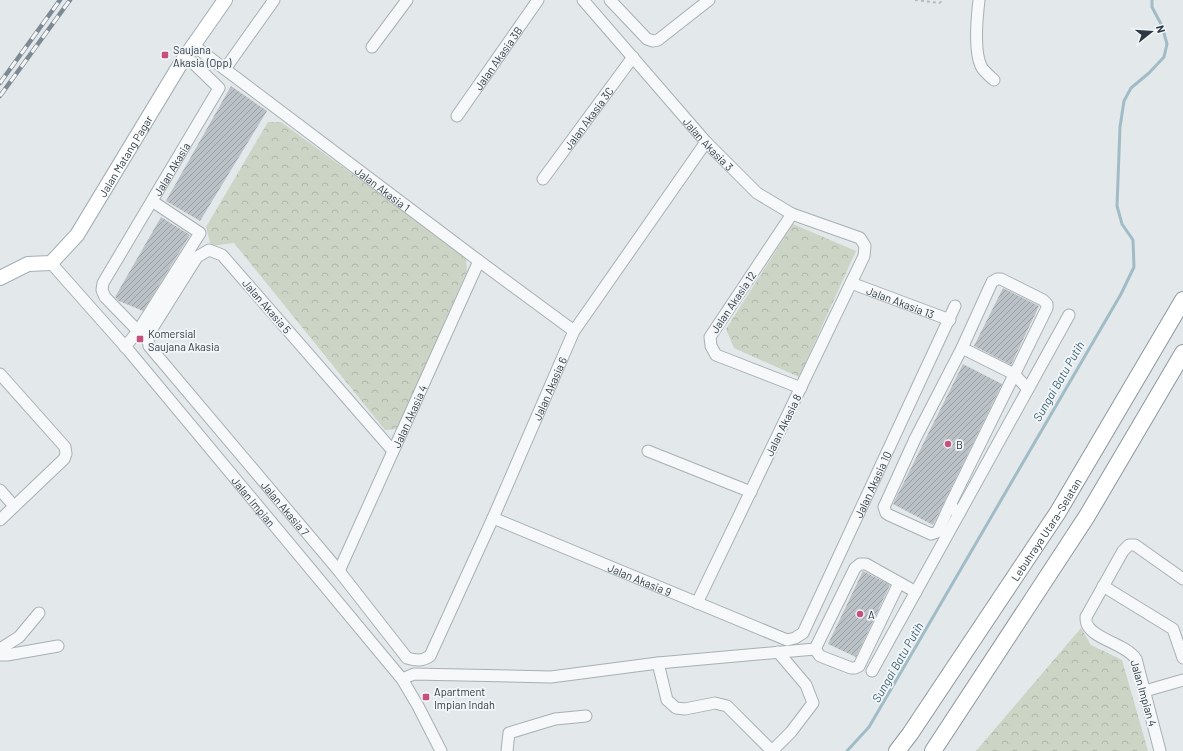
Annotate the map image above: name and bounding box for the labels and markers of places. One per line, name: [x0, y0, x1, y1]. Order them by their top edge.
place label: Saujana Akasia (Opp): [173, 43, 231, 69]
marker: Saujana Akasia (Opp): [160, 50, 170, 60]
place label: Komersial Saujana Akasia: [148, 327, 219, 353]
marker: Komersial Saujana Akasia: [135, 334, 145, 344]
place label: B: [956, 438, 963, 451]
marker: B: [943, 439, 953, 449]
place label: A: [868, 608, 875, 621]
marker: A: [855, 609, 865, 619]
place label: Apartment Impian Indah: [434, 685, 495, 711]
marker: Apartment Impian Indah: [421, 692, 431, 702]

